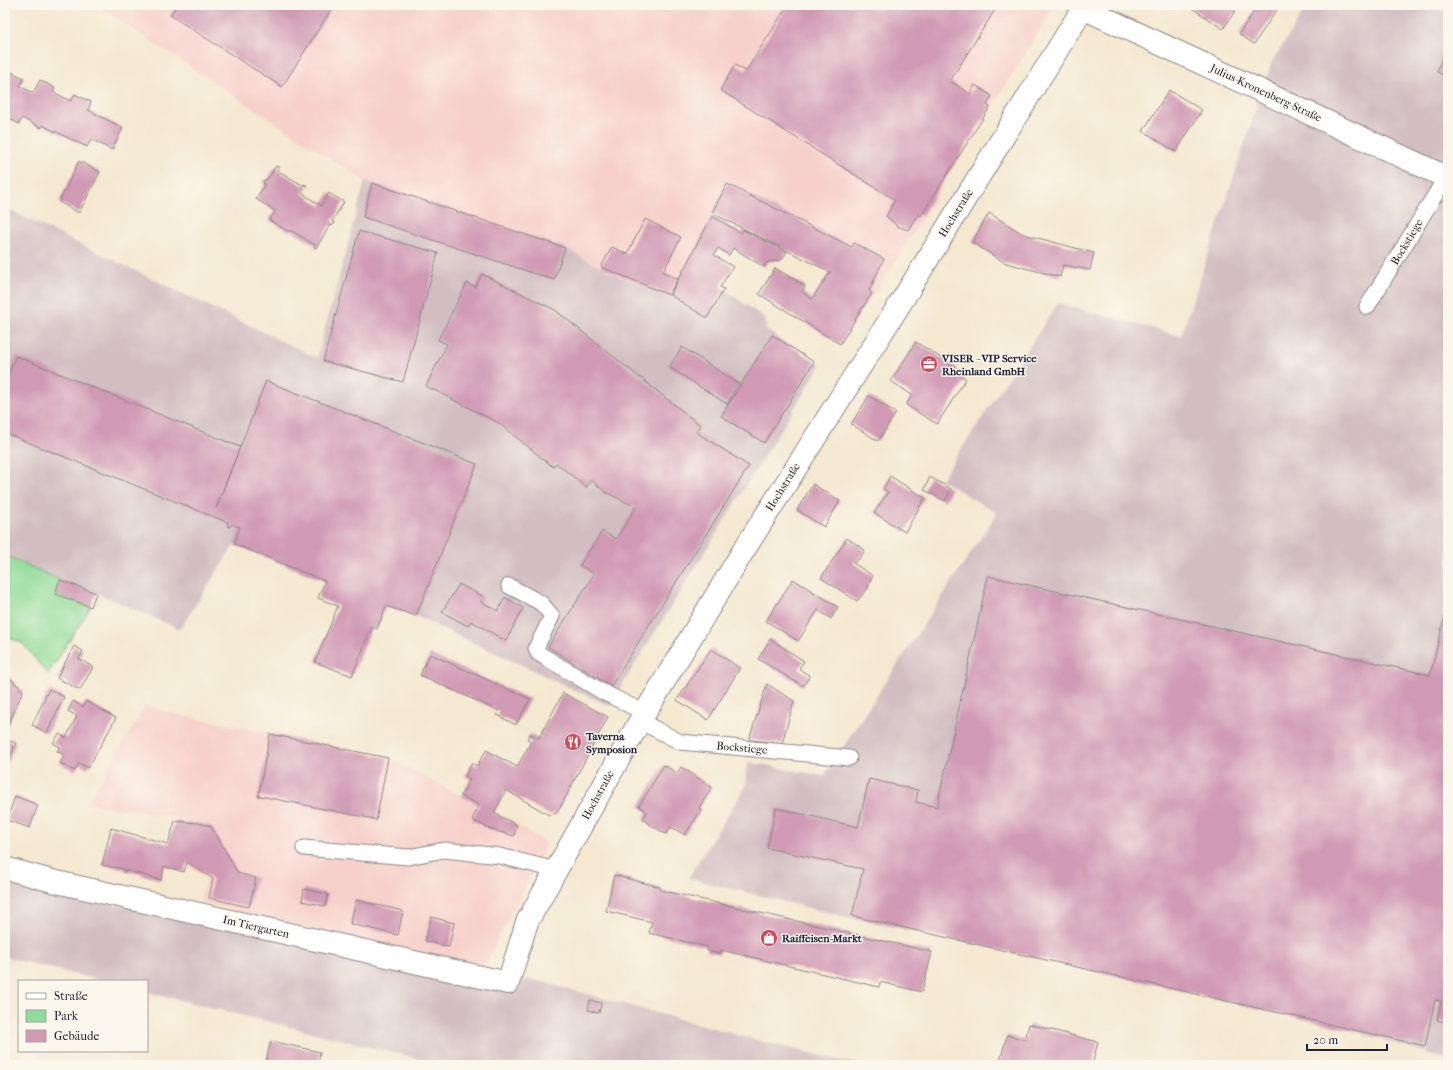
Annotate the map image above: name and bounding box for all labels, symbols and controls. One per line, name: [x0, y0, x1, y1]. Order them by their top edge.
street label: Julius-Kronenberg-Straße: [1207, 61, 1324, 125]
street label: Hochstraße: [936, 186, 976, 239]
street label: Bockstiege: [1388, 216, 1426, 267]
place label: VISER - VIP Service Rheinland GmbH: [941, 352, 1037, 378]
office icon: VISER - VIP Service Rheinland GmbH: [919, 354, 939, 374]
street label: Hochstraße: [763, 460, 803, 513]
place label: Taverna Symposion: [585, 730, 638, 756]
restaurant icon: Taverna Symposion: [563, 732, 583, 752]
street label: Bockstiege: [716, 739, 769, 757]
street label: Hochstraße: [579, 768, 617, 822]
street label: Im Tiergarten: [222, 913, 291, 941]
shop icon: Raiffeisen-Markt: [759, 928, 779, 948]
place label: Raiffeisen-Markt: [782, 932, 863, 945]
legend: [18, 980, 148, 1052]
text: Straße: [54, 989, 88, 1003]
text: Park: [54, 1009, 79, 1023]
scale bar: [1307, 1026, 1387, 1052]
text: Gebäude: [54, 1029, 99, 1043]
text: 20 m: [1313, 1033, 1338, 1047]

